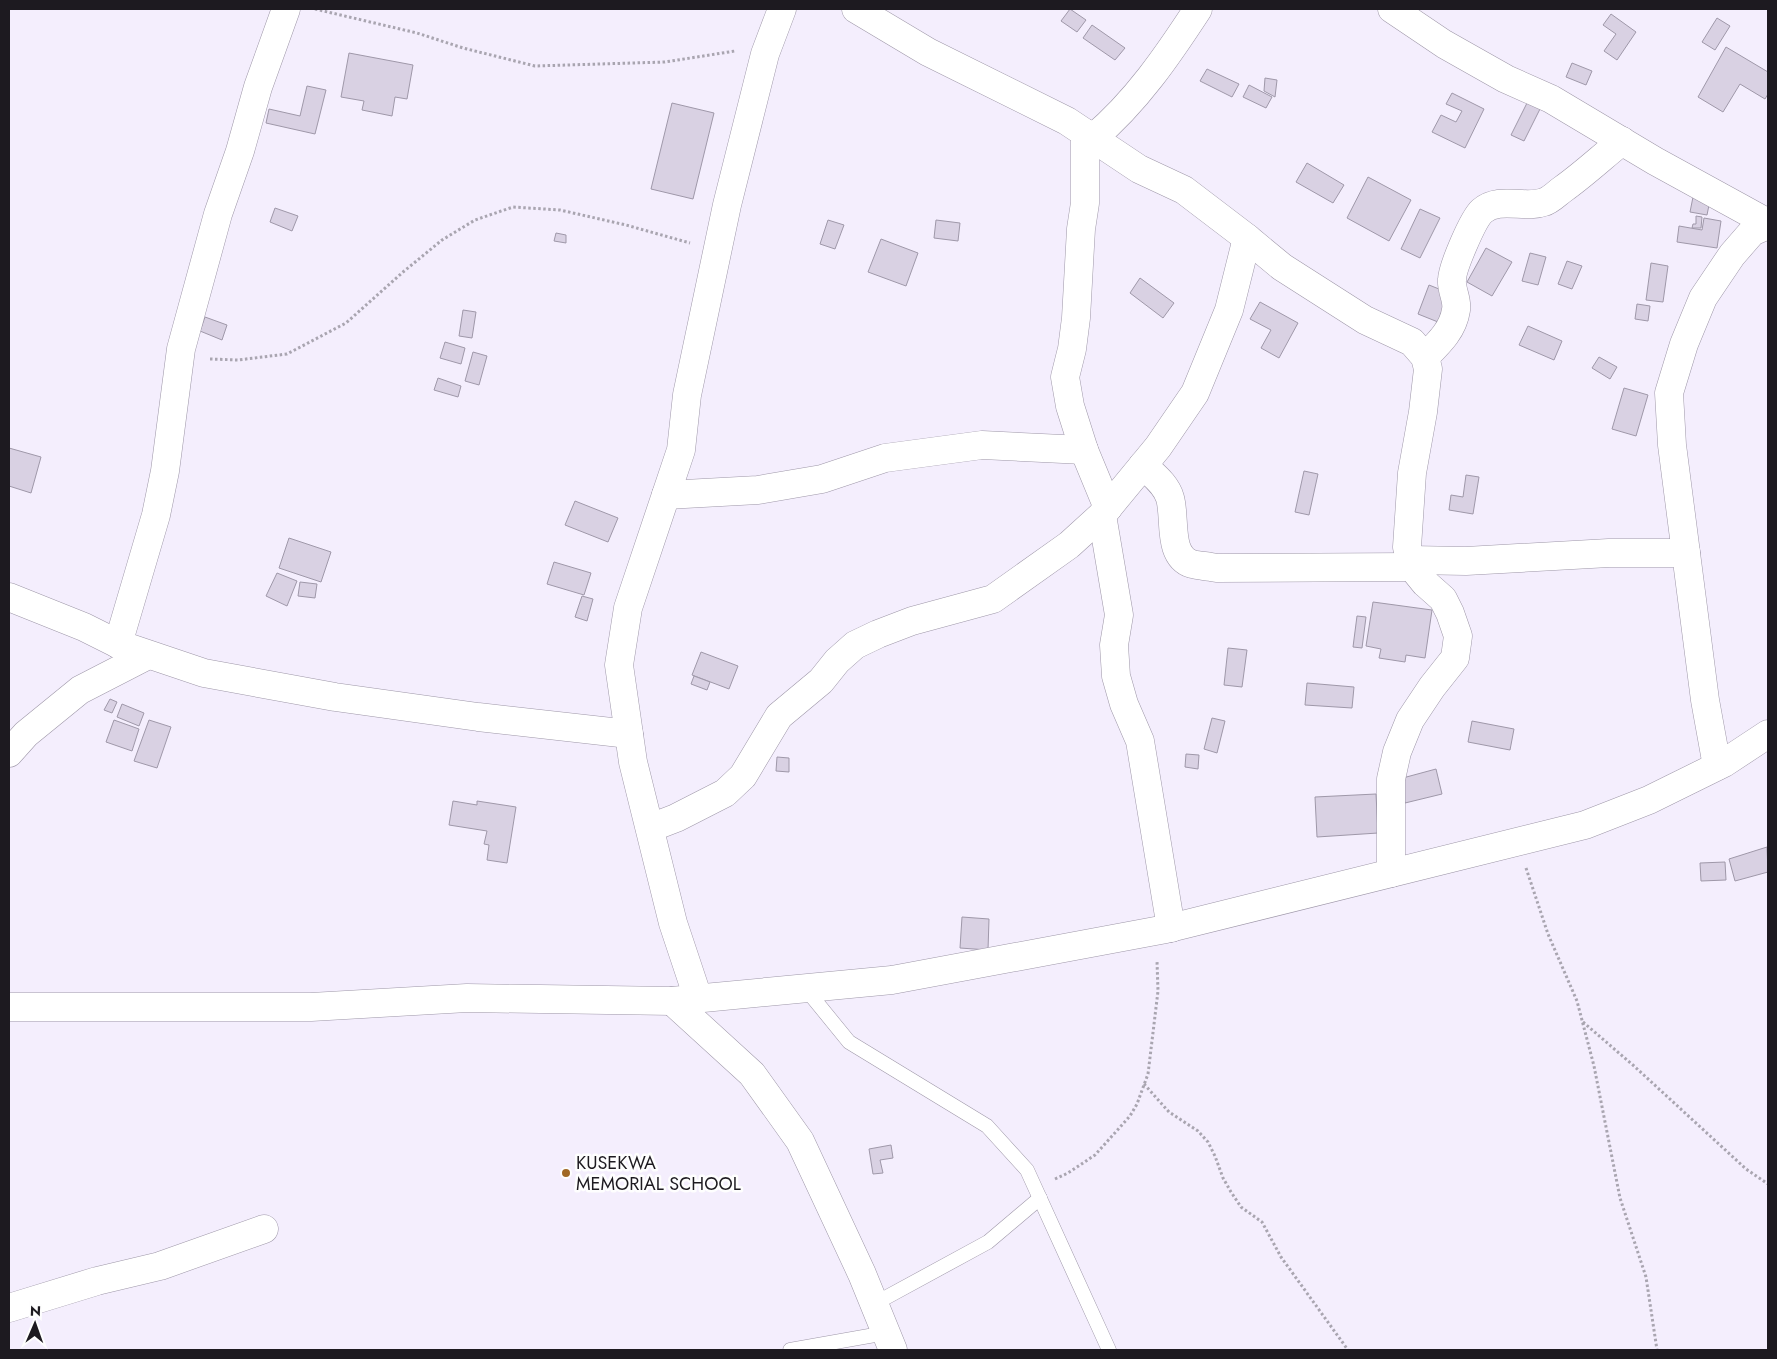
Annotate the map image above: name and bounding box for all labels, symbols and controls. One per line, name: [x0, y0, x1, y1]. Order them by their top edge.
place label: KUSEKWA MEMORIAL SCHOOL: [576, 1150, 741, 1197]
marker: KUSEKWA MEMORIAL SCHOOL: [560, 1167, 572, 1179]
north arrow: [10, 1299, 60, 1349]
text: N: [30, 1301, 41, 1321]

